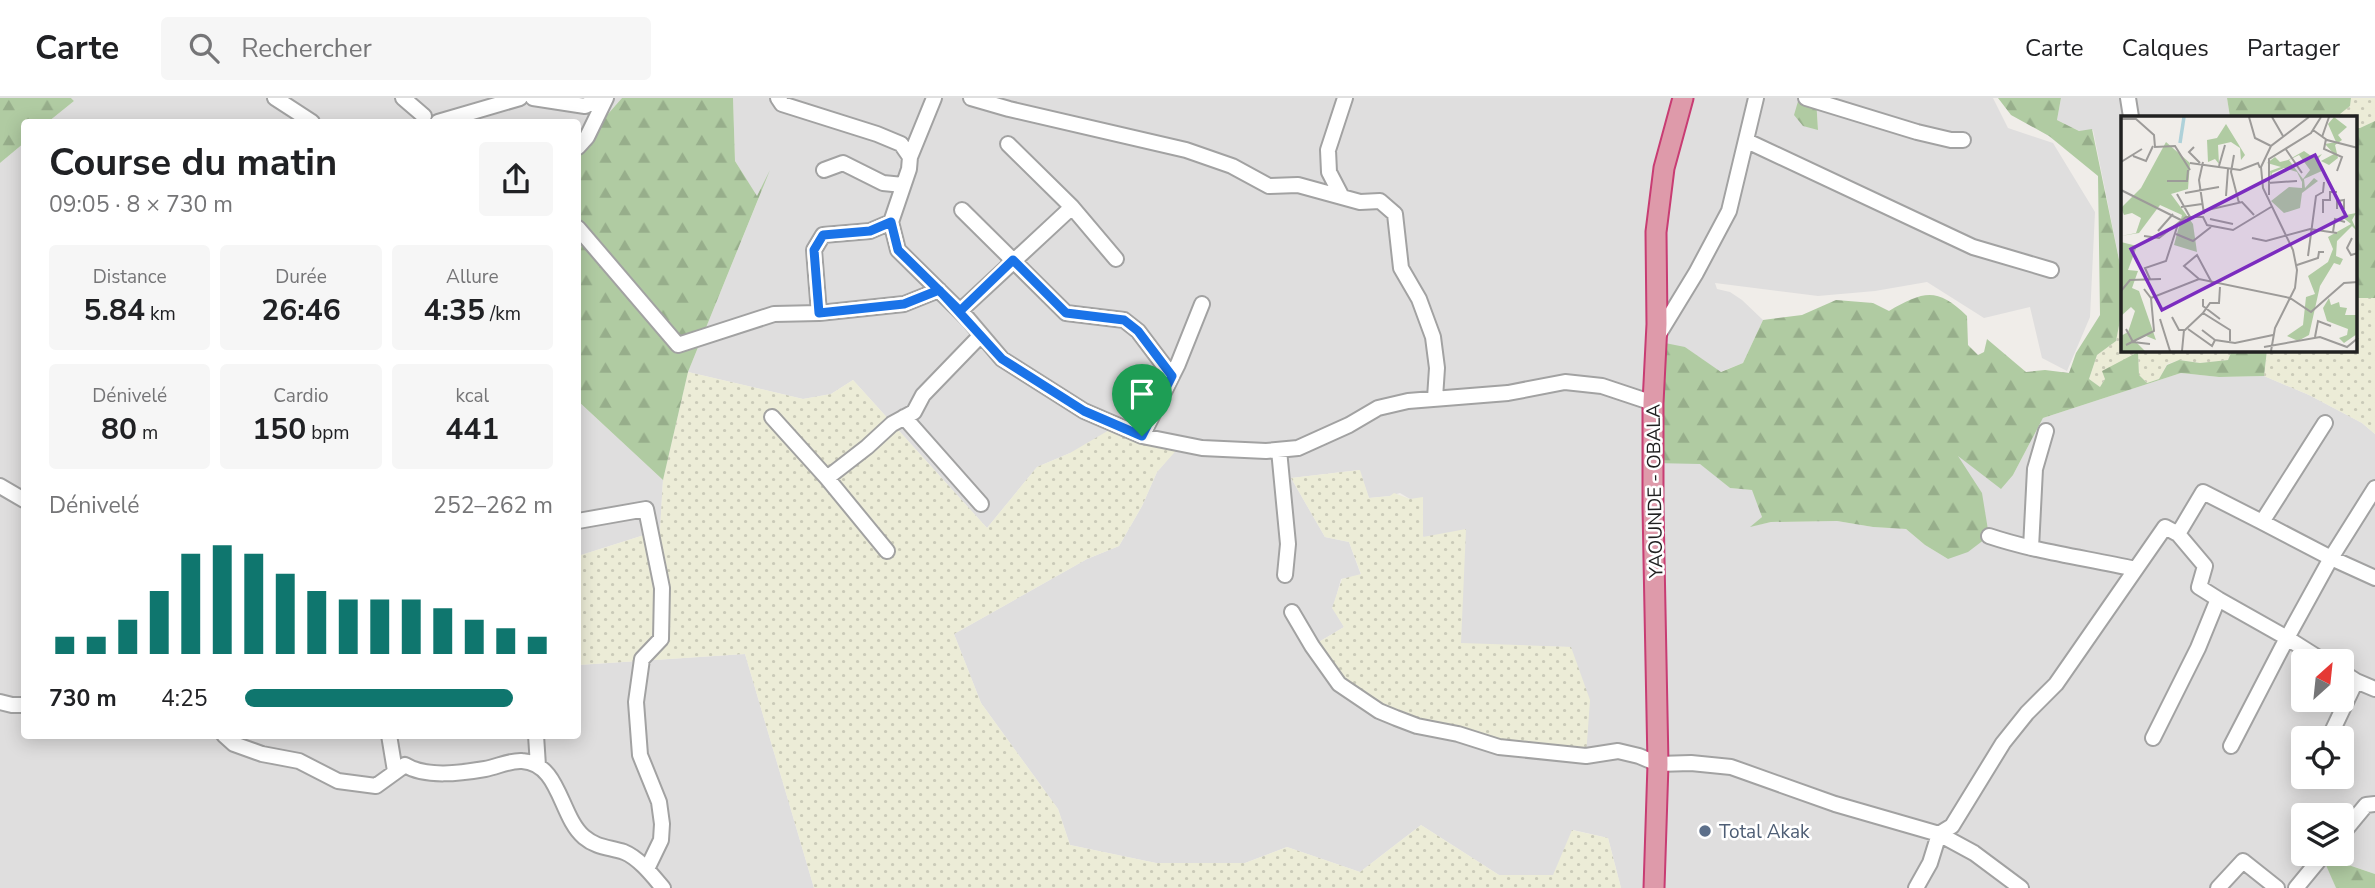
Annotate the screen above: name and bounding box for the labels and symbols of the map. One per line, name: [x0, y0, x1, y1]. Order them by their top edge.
inset map: [2121, 116, 2358, 352]
pin: [1112, 364, 1172, 436]
street label: YAOUNDE - OBALA: [1640, 404, 1670, 579]
north arrow: [2291, 649, 2354, 712]
place label: Total Akak: [1719, 819, 1810, 845]
marker: Total Akak: [1697, 823, 1713, 839]

